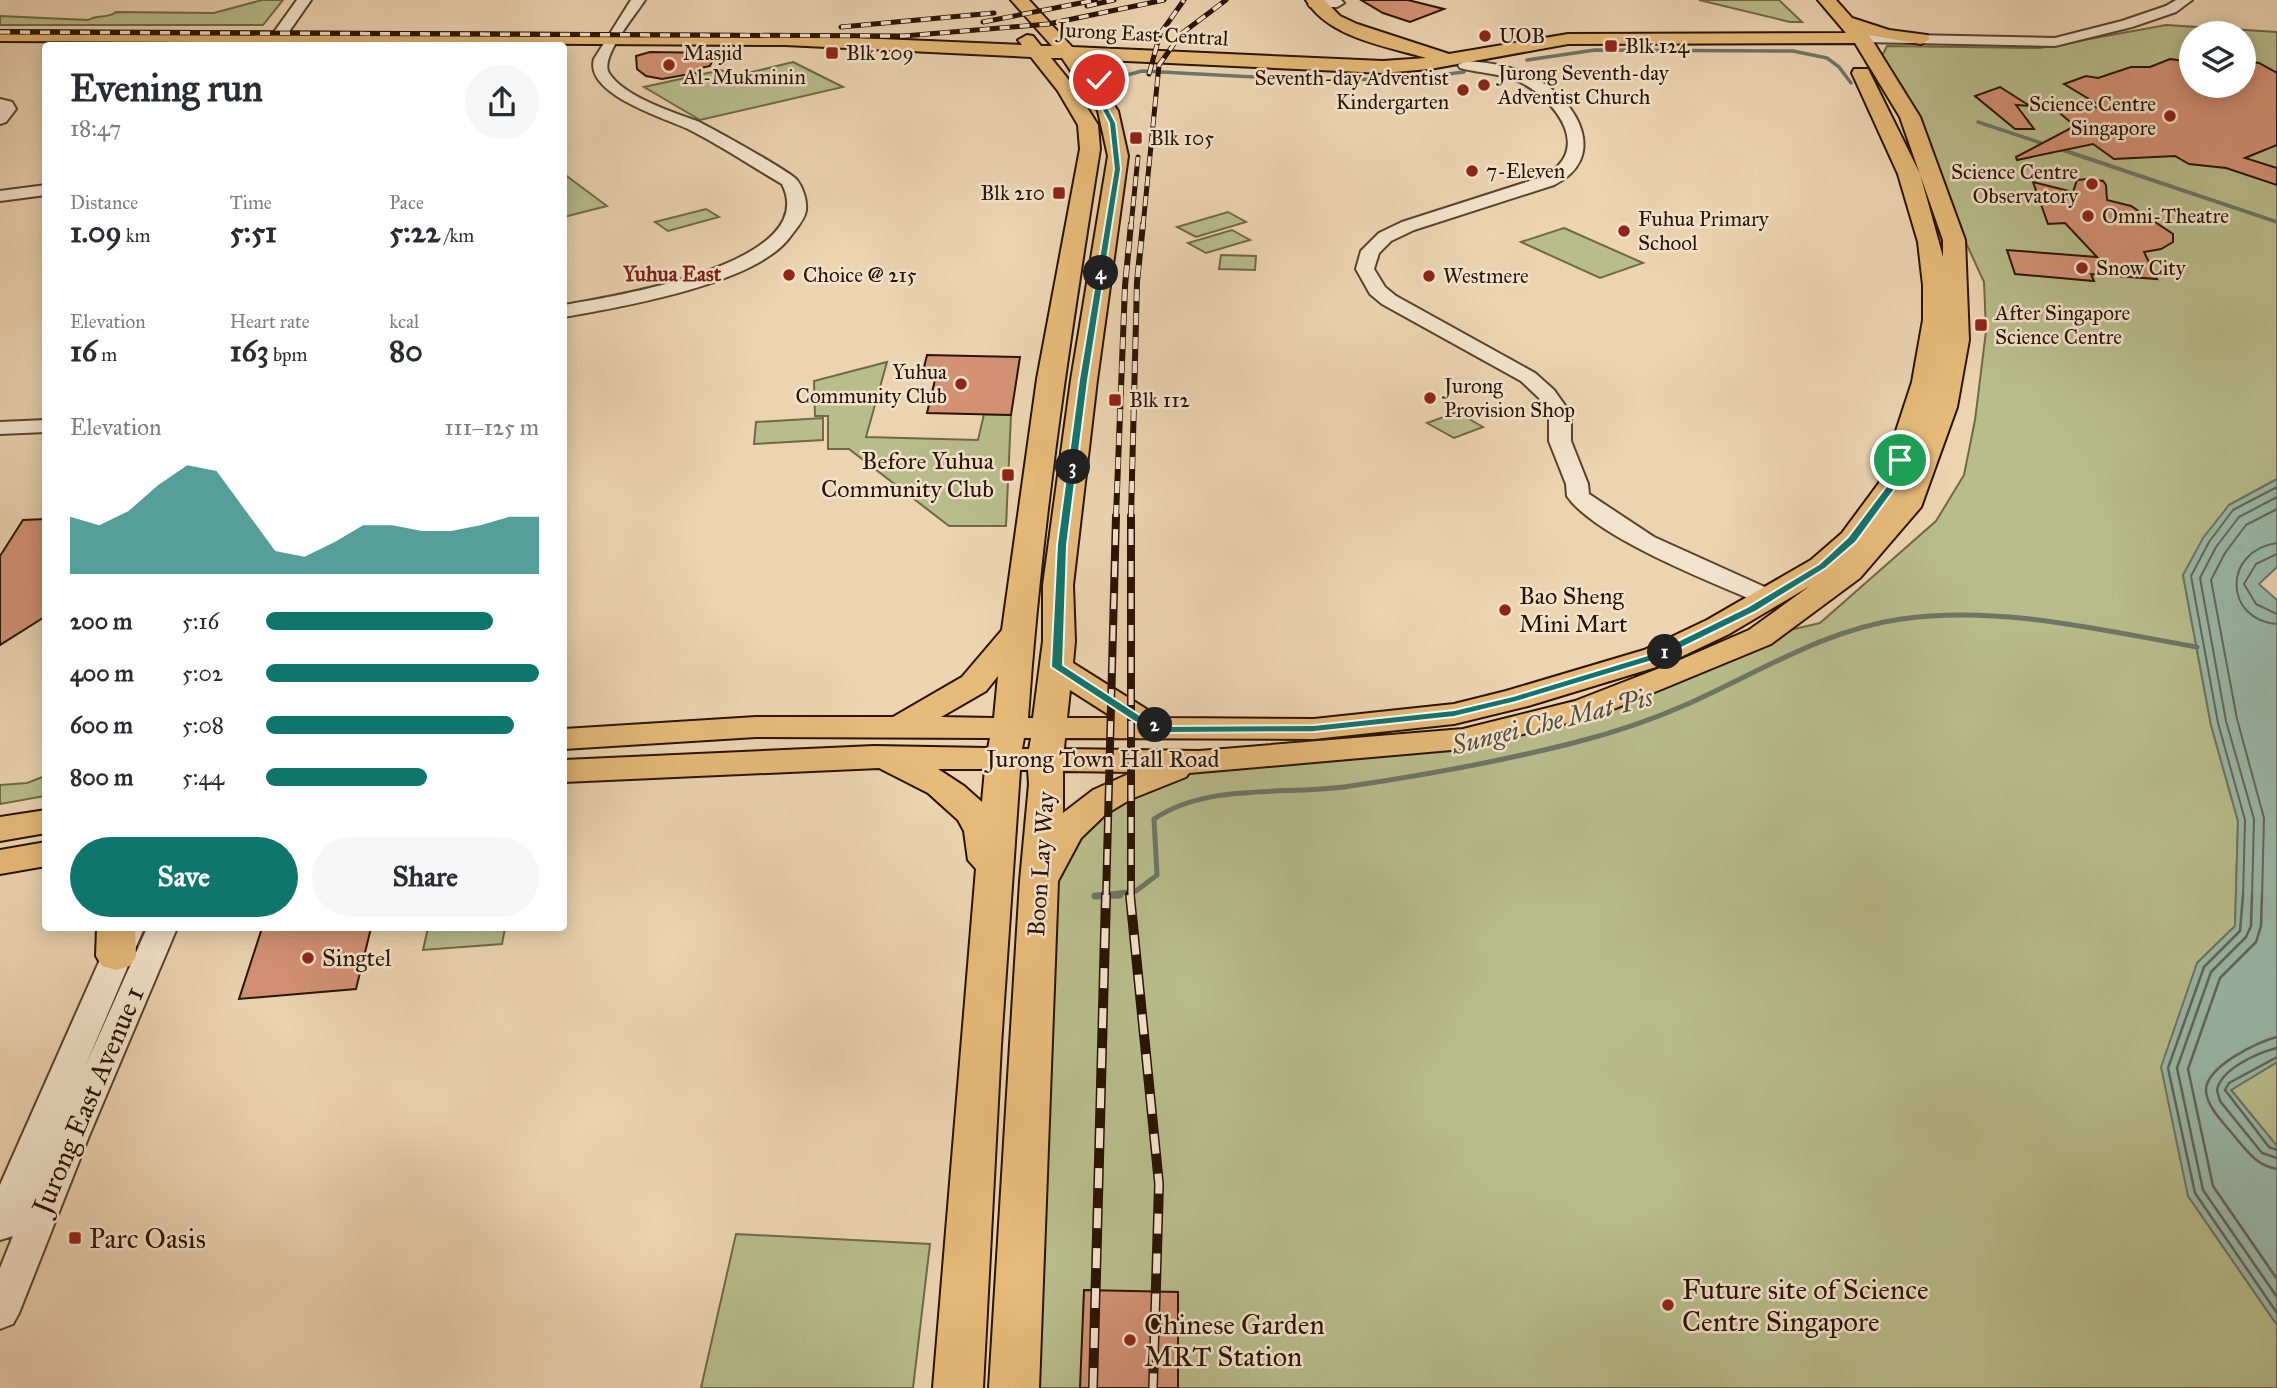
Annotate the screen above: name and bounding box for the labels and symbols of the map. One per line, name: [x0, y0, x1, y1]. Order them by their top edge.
street label: Jurong East Central: [1055, 16, 1229, 51]
place label: UOB: [1499, 23, 1545, 49]
marker: UOB: [1477, 28, 1493, 44]
place label: Blk 124: [1625, 33, 1690, 59]
marker: Blk 124: [1603, 38, 1619, 54]
place label: Masjid Al-Mukminin: [682, 40, 806, 90]
place label: Blk 209: [846, 40, 914, 66]
marker: Blk 209: [824, 45, 840, 61]
pin: [1069, 50, 1129, 110]
marker: Masjid Al-Mukminin: [661, 57, 677, 73]
place label: Jurong Seventh-day Adventist Church: [1496, 60, 1670, 110]
place label: Seventh-day Adventist Kindergarten: [1255, 65, 1450, 115]
marker: Jurong Seventh-day Adventist Church: [1476, 77, 1492, 93]
marker: Seventh-day Adventist Kindergarten: [1455, 82, 1471, 98]
place label: Science Centre Singapore: [2029, 91, 2156, 141]
marker: Science Centre Singapore: [2162, 108, 2178, 124]
place label: Blk 105: [1150, 125, 1214, 151]
marker: Blk 105: [1128, 130, 1144, 146]
place label: 7-Eleven: [1486, 158, 1565, 184]
place label: Science Centre Observatory: [1951, 159, 2079, 209]
marker: 7-Eleven: [1464, 163, 1480, 179]
marker: Science Centre Observatory: [2084, 176, 2100, 192]
place label: Blk 210: [980, 180, 1045, 206]
marker: Blk 210: [1051, 185, 1067, 201]
place label: Omni-Theatre: [2102, 203, 2229, 229]
place label: Fuhua Primary School: [1638, 206, 1770, 256]
marker: Omni-Theatre: [2080, 208, 2096, 224]
marker: Fuhua Primary School: [1616, 223, 1632, 239]
place label: Snow City: [2096, 255, 2187, 281]
pin: 4: [1084, 256, 1118, 290]
marker: Snow City: [2074, 260, 2090, 276]
district label: Yuhua East: [622, 261, 722, 287]
place label: Choice @ 215: [803, 262, 917, 288]
place label: Westmere: [1443, 263, 1529, 289]
marker: Choice @ 215: [781, 267, 797, 283]
marker: Westmere: [1421, 268, 1437, 284]
place label: After Singapore Science Centre: [1994, 300, 2131, 350]
marker: After Singapore Science Centre: [1973, 317, 1989, 333]
place label: Yuhua Community Club: [796, 359, 947, 409]
place label: Jurong Provision Shop: [1442, 373, 1575, 423]
marker: Yuhua Community Club: [953, 376, 969, 392]
place label: Blk 112: [1129, 387, 1190, 413]
marker: Jurong Provision Shop: [1422, 390, 1438, 406]
marker: Blk 112: [1107, 392, 1123, 408]
pin: [1870, 430, 1930, 490]
place label: Before Yuhua Community Club: [821, 446, 995, 504]
pin: 3: [1056, 449, 1090, 484]
marker: Before Yuhua Community Club: [1000, 467, 1016, 483]
place label: Bao Sheng Mini Mart: [1519, 581, 1628, 639]
marker: Bao Sheng Mini Mart: [1497, 602, 1513, 618]
pin: 1: [1648, 634, 1682, 670]
water label: Sungei Che Mat Pis: [1447, 680, 1656, 762]
pin: 2: [1138, 708, 1172, 742]
street label: Jurong Town Hall Road: [983, 744, 1220, 774]
street label: Boon Lay Way: [1021, 790, 1061, 938]
place label: Singtel: [322, 943, 392, 973]
marker: Singtel: [300, 950, 316, 966]
street label: Jurong East Avenue 1: [23, 981, 152, 1222]
place label: Parc Oasis: [89, 1221, 206, 1256]
marker: Parc Oasis: [67, 1230, 83, 1246]
place label: Future site of Science Centre Singapore: [1682, 1272, 1929, 1339]
marker: Future site of Science Centre Singapore: [1660, 1297, 1676, 1313]
place label: Chinese Garden MRT Station: [1144, 1307, 1325, 1374]
marker: Chinese Garden MRT Station: [1122, 1332, 1138, 1348]

